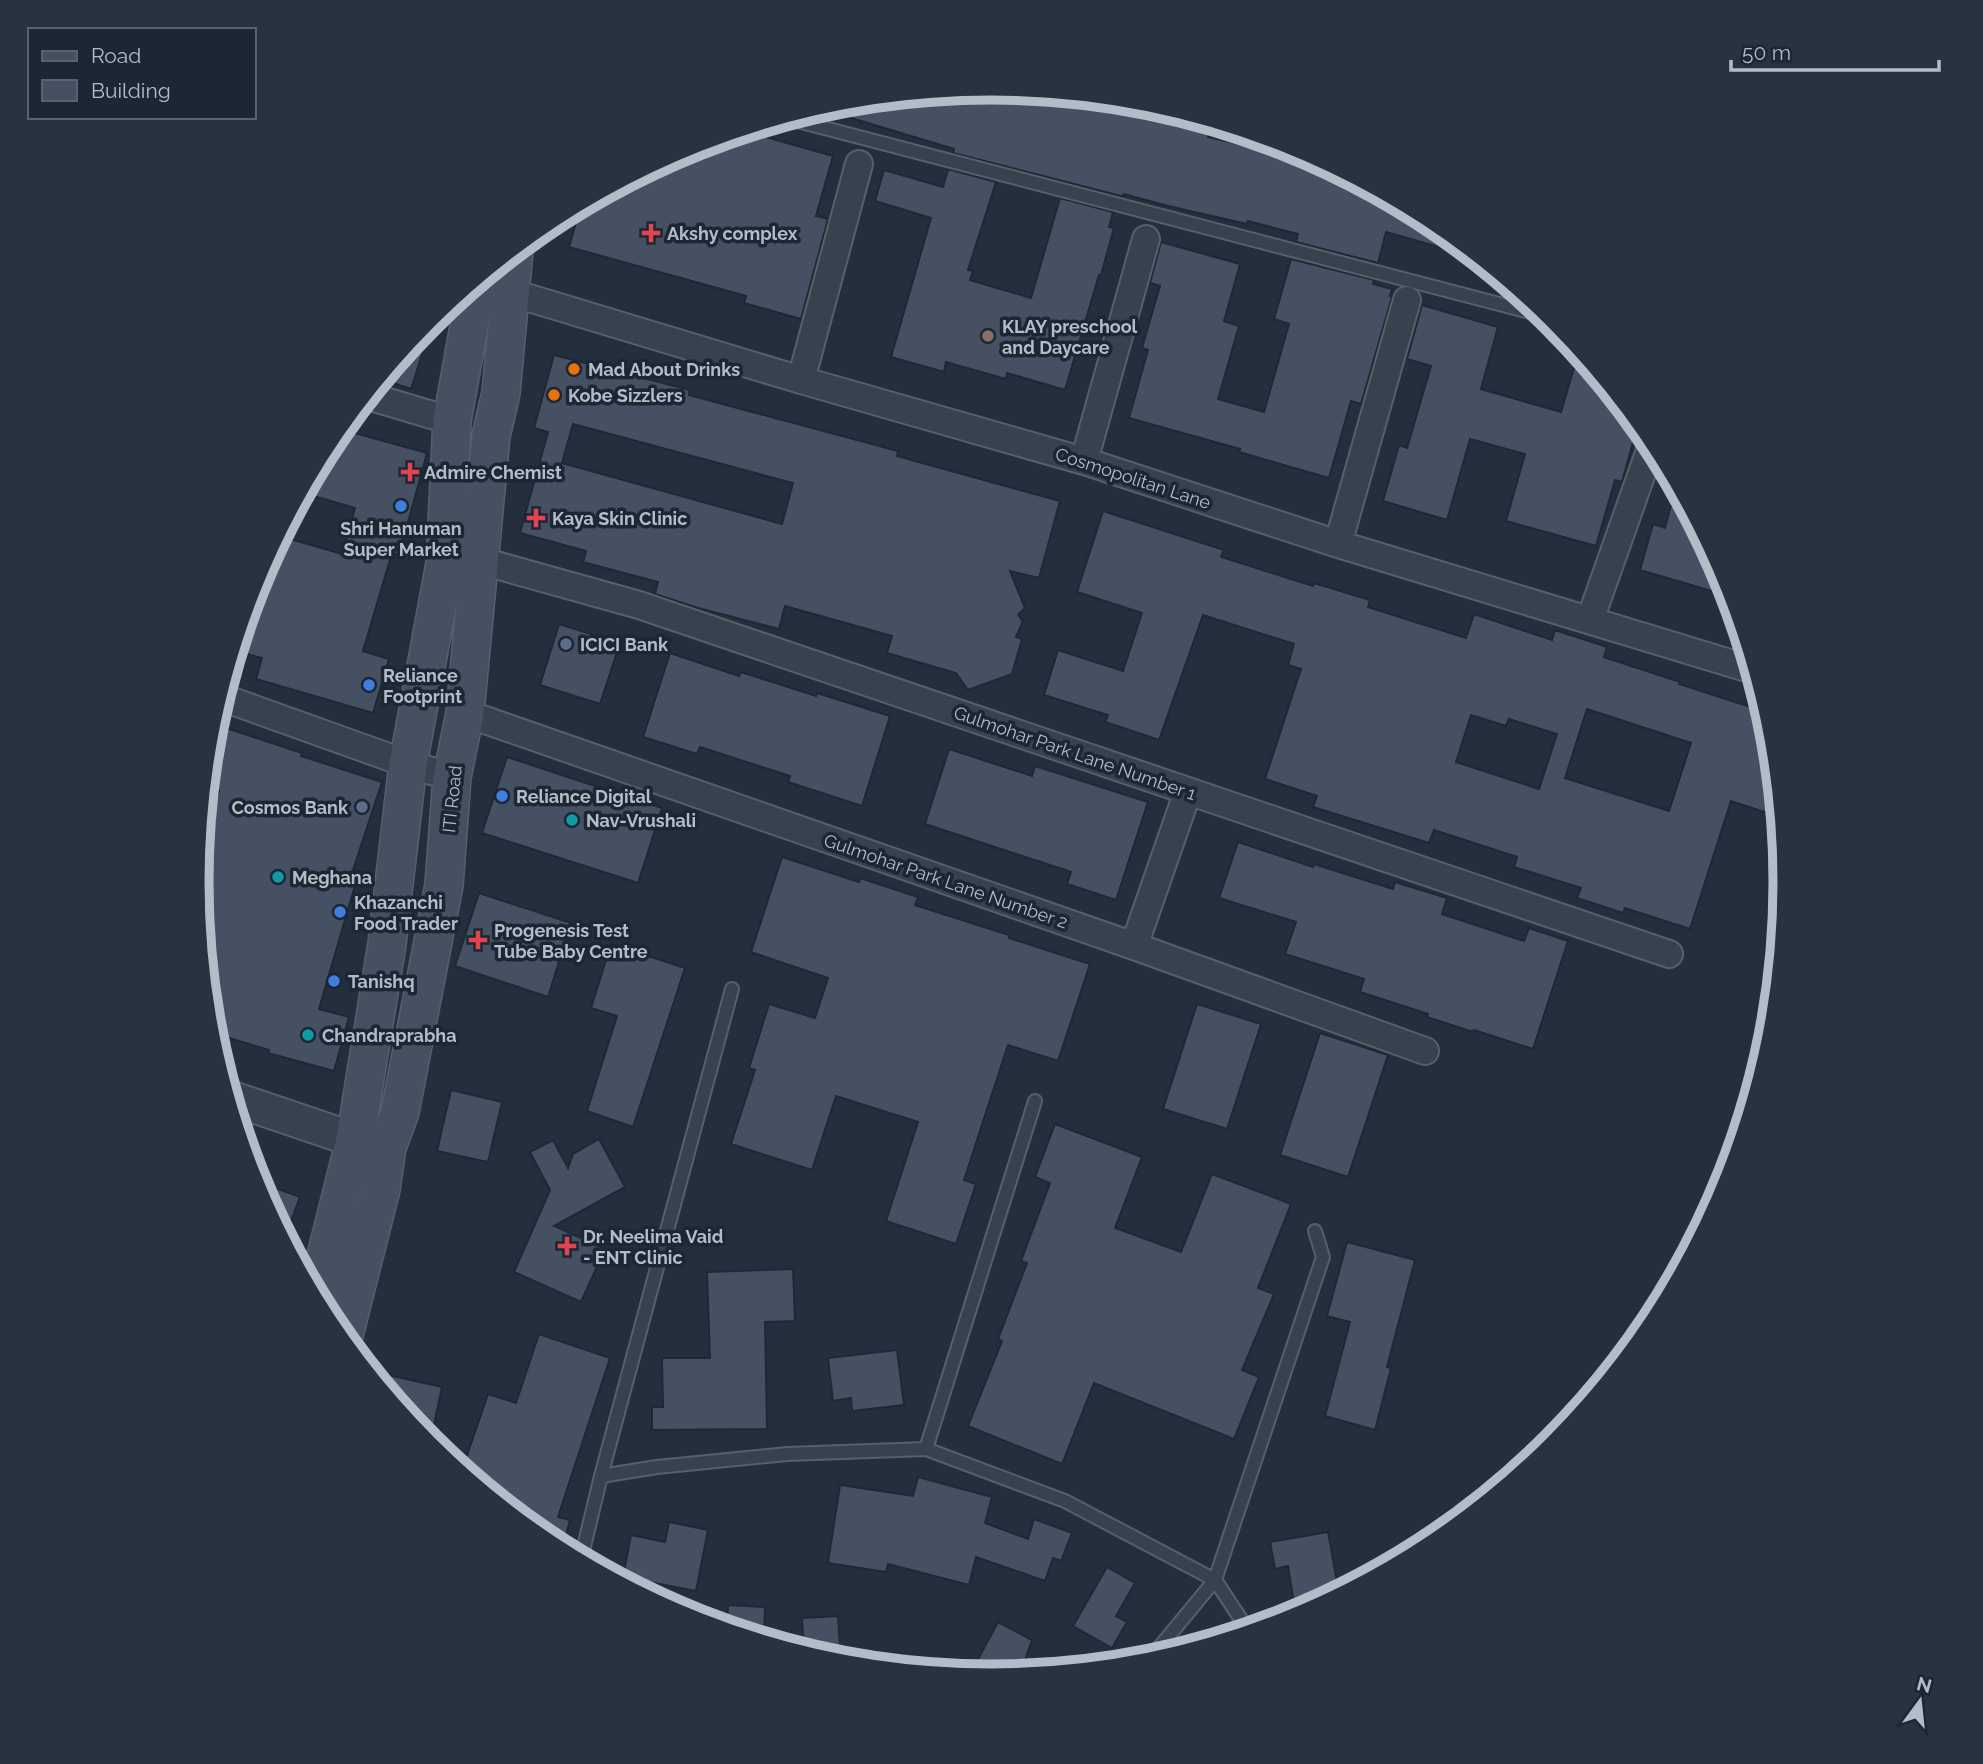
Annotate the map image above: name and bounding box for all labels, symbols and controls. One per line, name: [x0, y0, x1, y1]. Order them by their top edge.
legend: [28, 28, 256, 119]
scale bar: [1731, 28, 1939, 72]
text: 50 m: [1742, 40, 1791, 65]
text: Road: [91, 43, 141, 68]
text: Building: [91, 78, 171, 103]
marker: Akshy complex: [641, 223, 661, 243]
place label: Akshy complex: [667, 223, 798, 244]
place label: KLAY preschool and Daycare: [1002, 316, 1138, 358]
marker: KLAY preschool and Daycare: [980, 328, 996, 344]
place label: Mad About Drinks: [588, 359, 740, 380]
marker: Mad About Drinks: [566, 361, 582, 377]
place label: Kobe Sizzlers: [568, 385, 683, 406]
marker: Kobe Sizzlers: [546, 387, 562, 403]
street label: Cosmopolitan Lane: [1053, 443, 1214, 513]
place label: Admire Chemist: [424, 462, 562, 483]
marker: Admire Chemist: [402, 464, 418, 480]
marker: Shri Hanuman Super Market: [393, 498, 409, 514]
marker: Kaya Skin Clinic: [526, 508, 546, 528]
place label: Kaya Skin Clinic: [552, 508, 687, 529]
place label: Shri Hanuman Super Market: [340, 518, 462, 560]
place label: ICICI Bank: [580, 634, 669, 655]
marker: ICICI Bank: [558, 636, 574, 652]
place label: Reliance Footprint: [383, 665, 462, 707]
marker: Reliance Footprint: [361, 677, 377, 693]
street label: Gulmohar Park Lane Number 1: [951, 702, 1199, 805]
street label: ITI Road: [438, 764, 466, 834]
place label: Reliance Digital: [516, 786, 652, 807]
marker: Reliance Digital: [494, 788, 510, 804]
place label: Cosmos Bank: [232, 797, 349, 818]
marker: Cosmos Bank: [354, 799, 370, 815]
place label: Nav-Vrushali: [586, 810, 696, 831]
marker: Nav-Vrushali: [564, 812, 580, 828]
street label: Gulmohar Park Lane Number 2: [821, 829, 1071, 933]
place label: Meghana: [292, 867, 372, 888]
marker: Meghana: [270, 869, 286, 885]
place label: Khazanchi Food Trader: [354, 892, 458, 934]
marker: Khazanchi Food Trader: [332, 904, 348, 920]
place label: Progenesis Test Tube Baby Centre: [494, 920, 648, 962]
marker: Progenesis Test Tube Baby Centre: [468, 930, 488, 950]
place label: Tanishq: [348, 971, 415, 992]
marker: Tanishq: [326, 973, 342, 989]
place label: Chandraprabha: [322, 1025, 457, 1046]
marker: Chandraprabha: [300, 1027, 316, 1043]
place label: Dr. Neelima Vaid - ENT Clinic: [583, 1226, 723, 1268]
marker: Dr. Neelima Vaid - ENT Clinic: [557, 1236, 577, 1256]
north arrow: [1885, 1666, 1955, 1736]
text: N: [1915, 1672, 1934, 1697]

